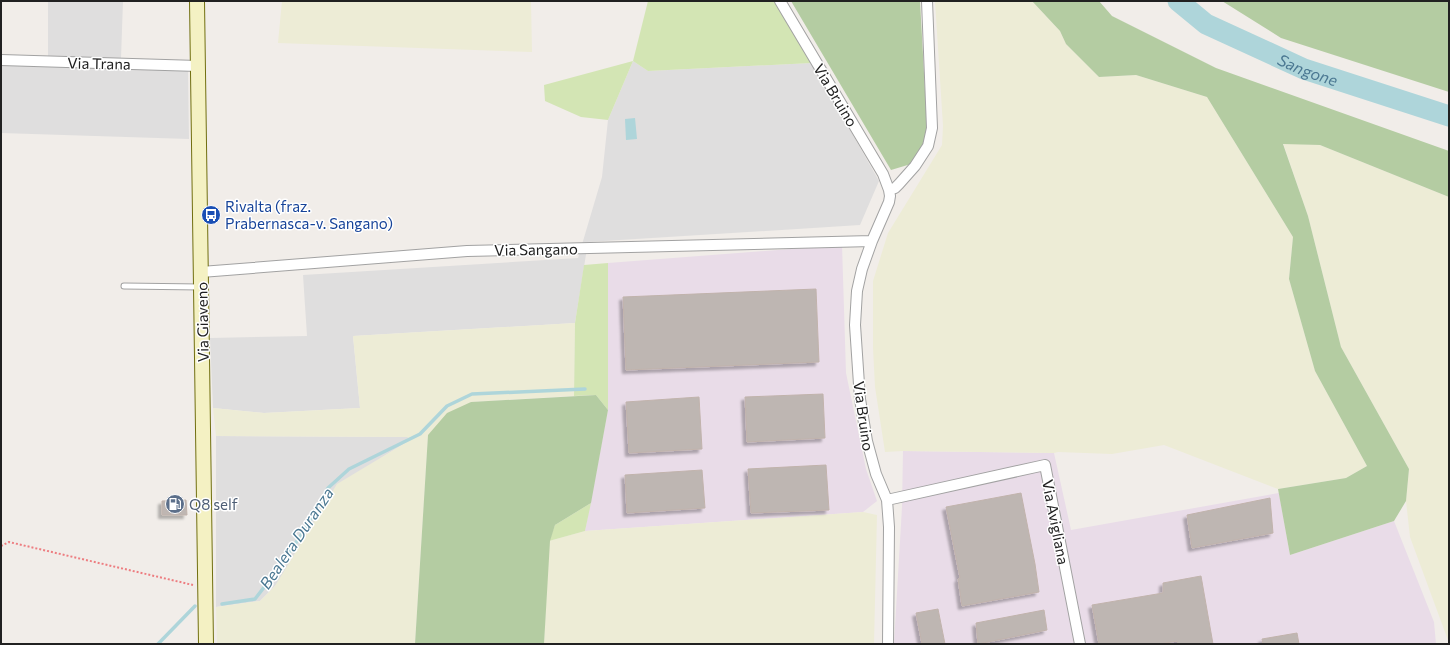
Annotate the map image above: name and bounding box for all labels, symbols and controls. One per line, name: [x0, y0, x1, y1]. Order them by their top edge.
water label: Sangone: [1275, 49, 1341, 89]
street label: Via Trana: [67, 53, 131, 73]
street label: Via Bruino: [810, 60, 862, 130]
place label: Rivalta (fraz. Prabernasca-v. Sangano): [225, 197, 393, 232]
bus stop icon: Rivalta (fraz. Prabernasca-v. Sangano): [200, 204, 222, 226]
street label: Via Sangano: [494, 239, 578, 259]
street label: Via Giaveno: [192, 282, 212, 362]
street label: Via Bruino: [850, 380, 878, 452]
street label: Via Avigliana: [1039, 478, 1073, 566]
water label: Bealera Duranza: [255, 484, 337, 592]
fuel station icon: Q8 self: [164, 493, 186, 515]
place label: Q8 self: [189, 495, 238, 513]

